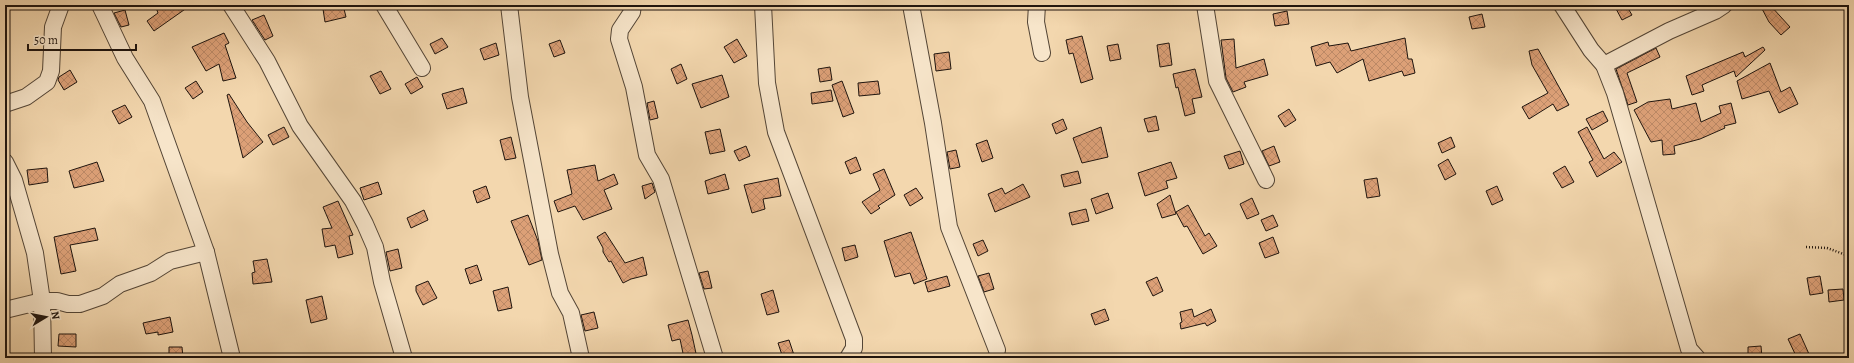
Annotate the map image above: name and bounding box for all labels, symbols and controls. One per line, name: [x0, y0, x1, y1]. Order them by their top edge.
scale bar: [28, 26, 136, 52]
text: 50 m: [34, 32, 58, 48]
north arrow: [26, 297, 66, 337]
text: N: [47, 310, 63, 321]

